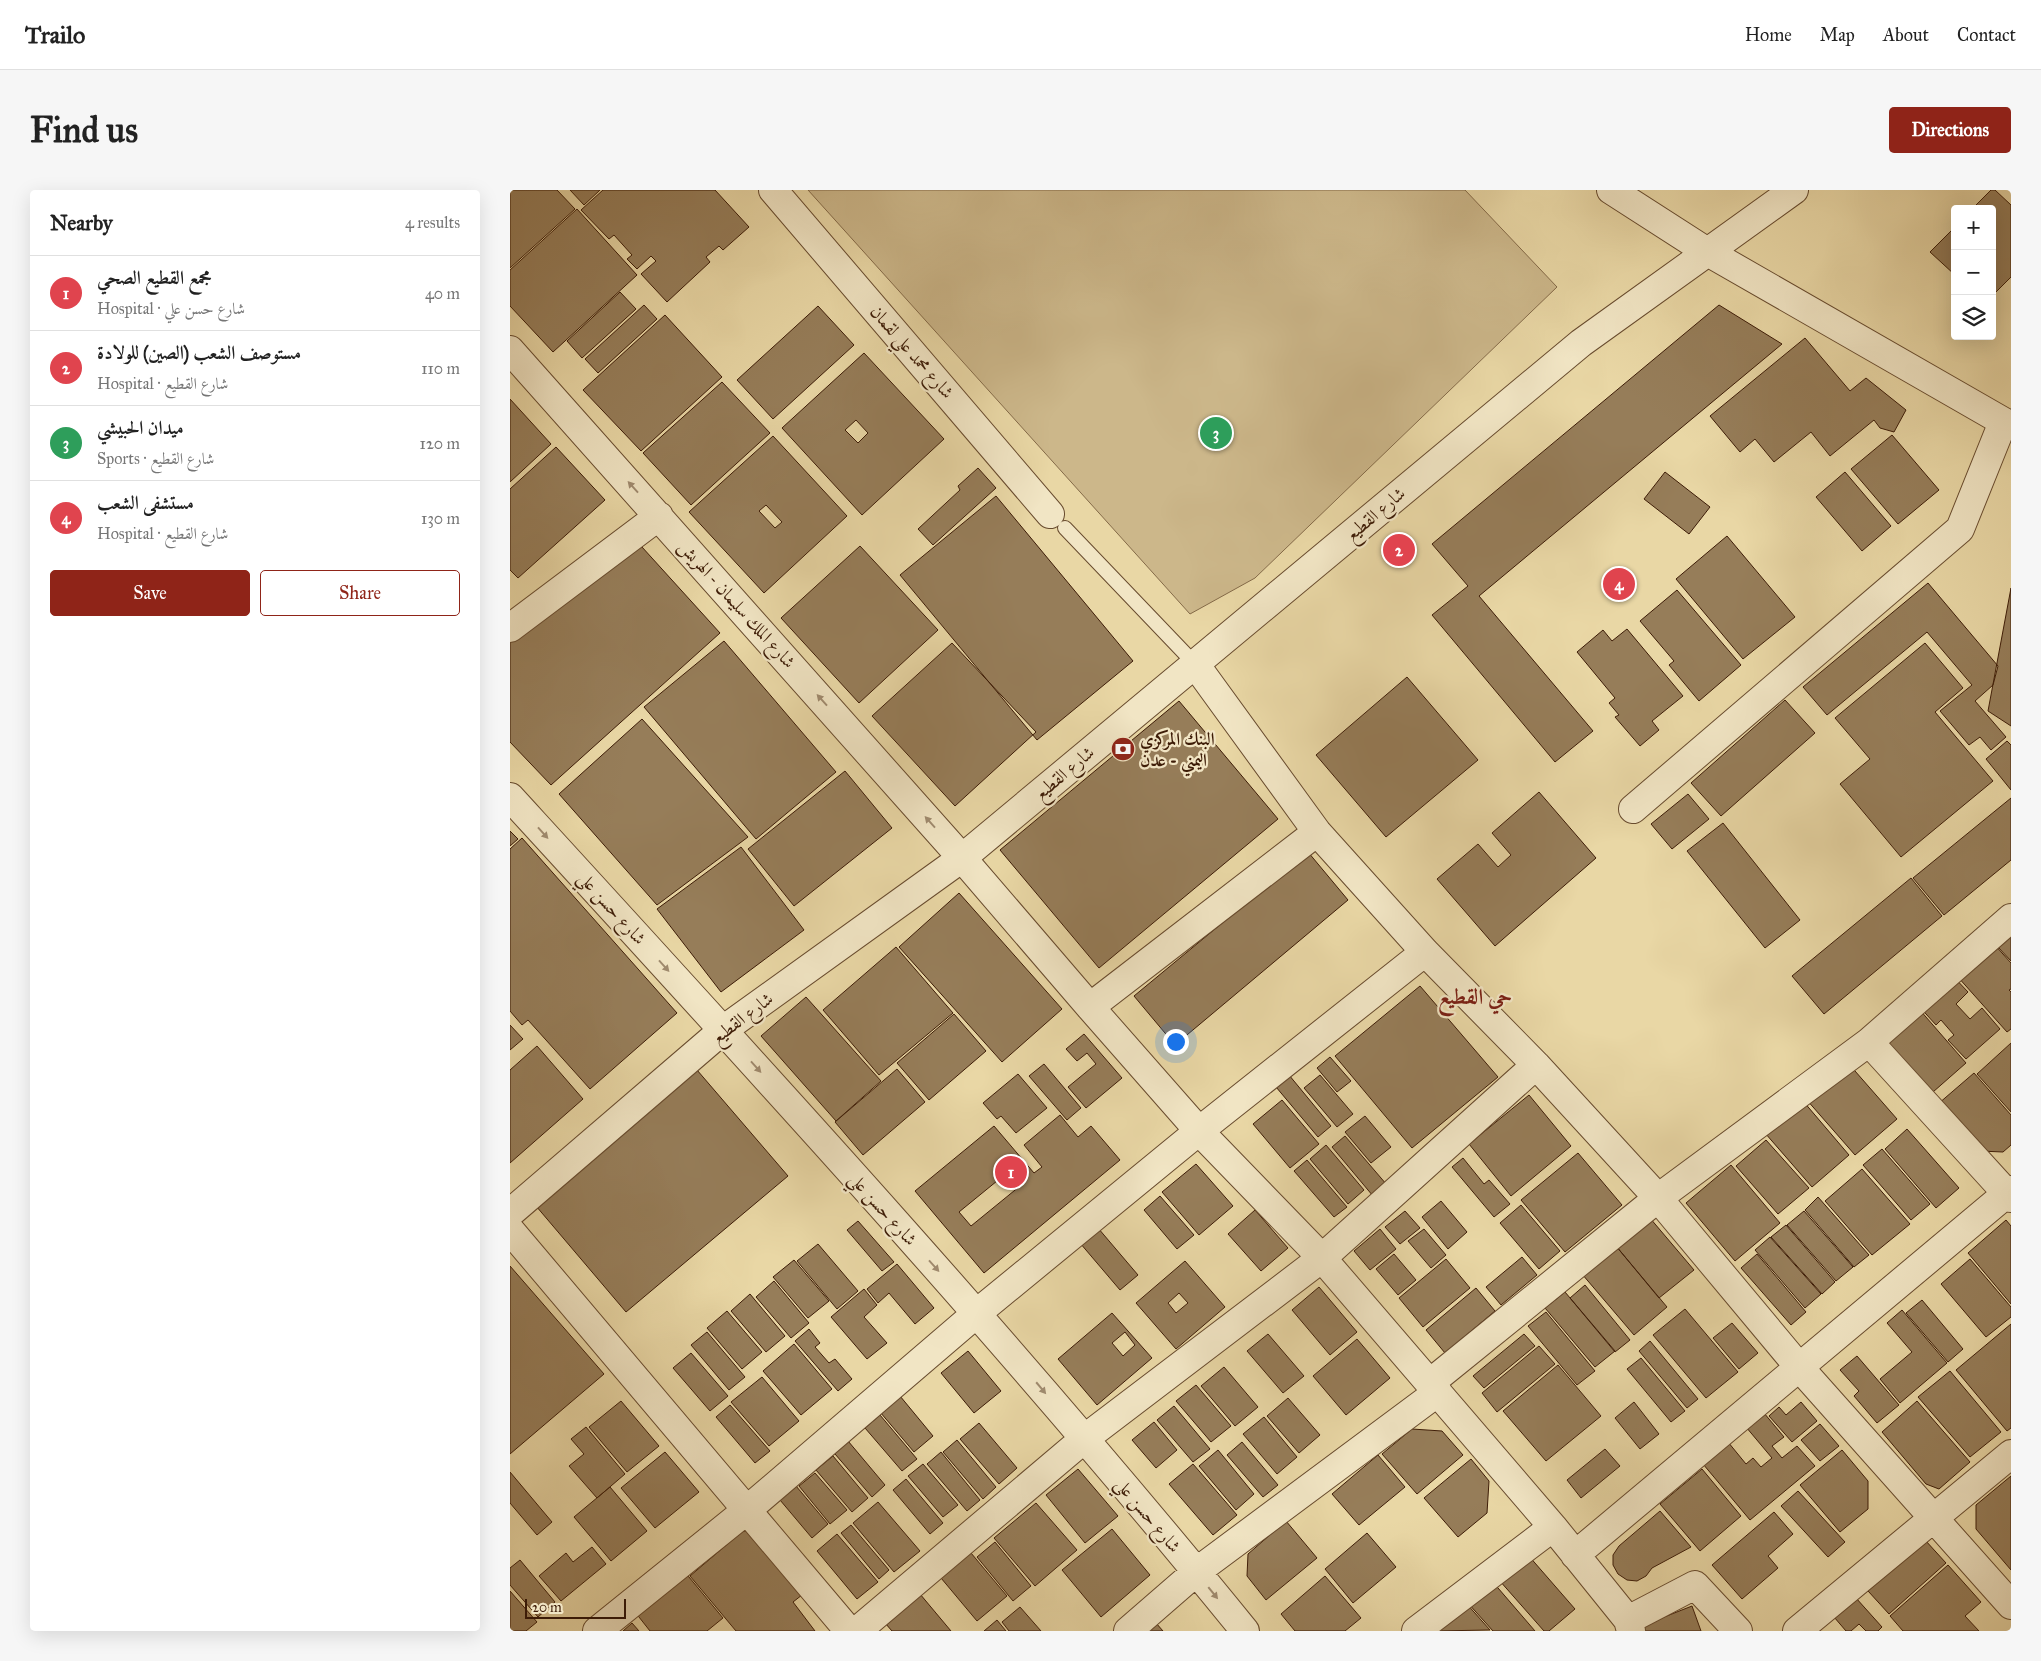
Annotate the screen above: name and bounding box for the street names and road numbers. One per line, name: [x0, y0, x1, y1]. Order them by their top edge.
street label: شارع محمد علي لقمان: [861, 301, 958, 407]
street label: شارع القطيع: [1340, 482, 1413, 549]
street label: شارع الملك سليمان - الهريش: [671, 535, 800, 675]
street label: شارع القطيع: [1029, 741, 1102, 808]
street label: شارع حسن علي: [569, 867, 651, 953]
street label: شارع القطيع: [707, 987, 780, 1052]
street label: شارع حسن علي: [840, 1168, 922, 1254]
street label: شارع حسن علي: [1106, 1473, 1186, 1561]

